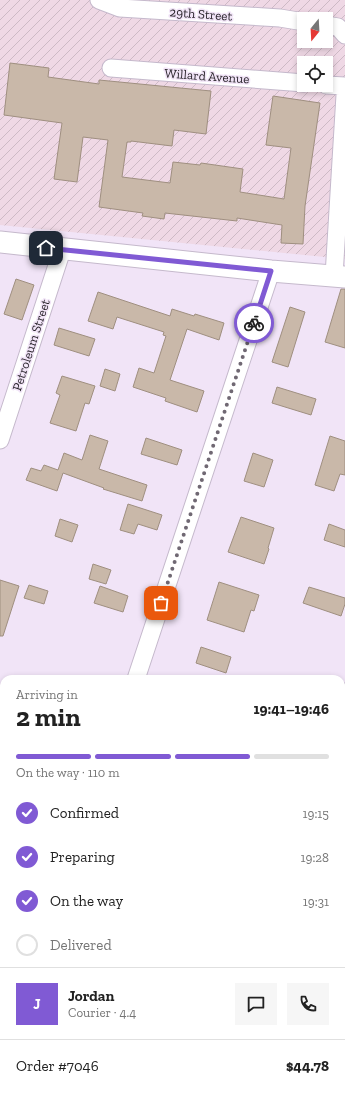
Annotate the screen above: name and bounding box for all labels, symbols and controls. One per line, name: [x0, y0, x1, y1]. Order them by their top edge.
street label: 29th Street: [169, 4, 233, 24]
north arrow: [297, 12, 333, 48]
map controls: [297, 12, 333, 92]
button: locate: [297, 56, 333, 92]
street label: Willard Avenue: [164, 66, 250, 86]
pin: [29, 231, 63, 265]
icon: home: [35, 237, 57, 259]
street label: Petroleum Street: [9, 297, 53, 393]
courier: [234, 303, 274, 343]
icon: bike: [243, 312, 265, 334]
pin: [144, 586, 178, 620]
icon: bag: [150, 592, 172, 614]
text: Arriving in: [16, 687, 78, 702]
text: 19:41–19:46: [254, 700, 329, 718]
text: 2 min: [16, 701, 81, 733]
text: On the way · 110 m: [16, 765, 119, 780]
icon: check: [16, 802, 38, 824]
text: Confirmed: [50, 804, 119, 822]
text: 19:15: [303, 806, 329, 821]
icon: check: [16, 846, 38, 868]
text: Preparing: [50, 848, 115, 866]
text: 19:28: [300, 850, 329, 865]
icon: check: [16, 890, 38, 912]
text: On the way: [50, 892, 123, 910]
text: 19:31: [303, 894, 329, 909]
text: Delivered: [50, 936, 112, 954]
button: chat: [235, 983, 277, 1025]
button: phone: [287, 983, 329, 1025]
text: Jordan: [68, 987, 114, 1005]
text: J: [33, 995, 41, 1013]
text: Courier · 4.4: [68, 1005, 136, 1020]
text: Order #7046: [16, 1057, 99, 1075]
text: $44.78: [286, 1057, 329, 1075]

